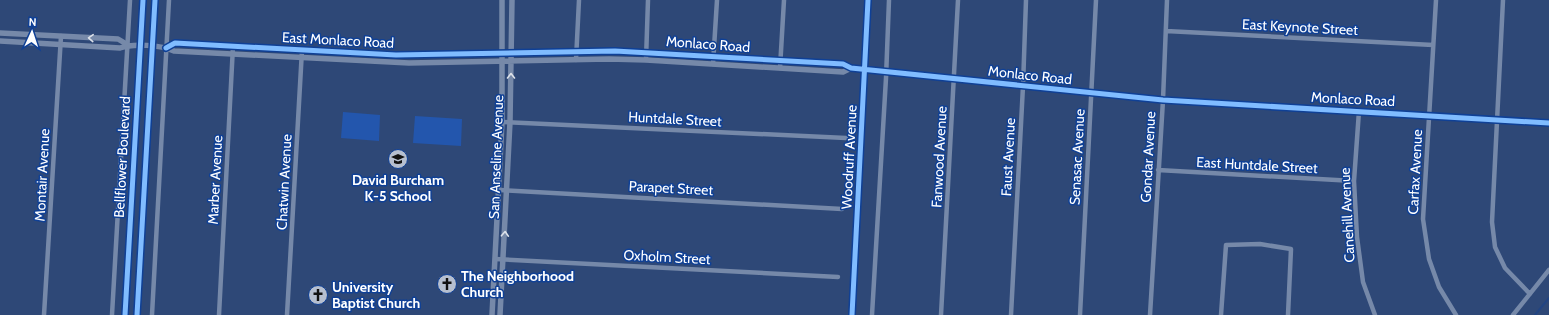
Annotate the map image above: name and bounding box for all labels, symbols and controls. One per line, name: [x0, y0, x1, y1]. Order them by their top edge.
north arrow: [12, 12, 52, 52]
text: N: [28, 15, 37, 29]
street label: East Keynote Street: [1242, 15, 1359, 39]
street label: East Monlaco Road: [281, 28, 395, 52]
street label: Monlaco Road: [665, 32, 751, 56]
one-way arrow: [88, 33, 94, 42]
street label: Monlaco Road: [987, 62, 1073, 88]
one-way arrow: [507, 73, 515, 79]
street label: Monlaco Road: [1310, 88, 1396, 110]
street label: San Anseline Avenue: [485, 95, 507, 219]
street label: Bellflower Boulevard: [110, 96, 134, 218]
street label: Woodruff Avenue: [837, 104, 861, 210]
street label: Fanwood Avenue: [927, 106, 951, 208]
street label: Huntdale Street: [628, 108, 722, 130]
street label: Senasac Avenue: [1065, 108, 1089, 206]
street label: Gondar Avenue: [1137, 111, 1159, 203]
street label: Faust Avenue: [997, 117, 1019, 197]
street label: Montair Avenue: [31, 128, 53, 222]
street label: Carfax Avenue: [1404, 129, 1426, 215]
street label: Chatwin Avenue: [273, 134, 295, 230]
street label: Marber Avenue: [204, 135, 226, 225]
school or university icon: David Burcham K-5 School: [387, 148, 409, 170]
street label: East Huntdale Street: [1196, 153, 1318, 177]
street label: Canehill Avenue: [1336, 167, 1358, 263]
place label: David Burcham K-5 School: [352, 171, 444, 205]
street label: Parapet Street: [628, 177, 714, 199]
one-way arrow: [501, 231, 509, 237]
street label: Oxholm Street: [623, 246, 711, 268]
place label: The Neighborhood Church: [461, 267, 574, 301]
church icon: The Neighborhood Church: [436, 273, 458, 295]
place label: University Baptist Church: [332, 278, 420, 312]
church icon: University Baptist Church: [307, 284, 329, 306]

